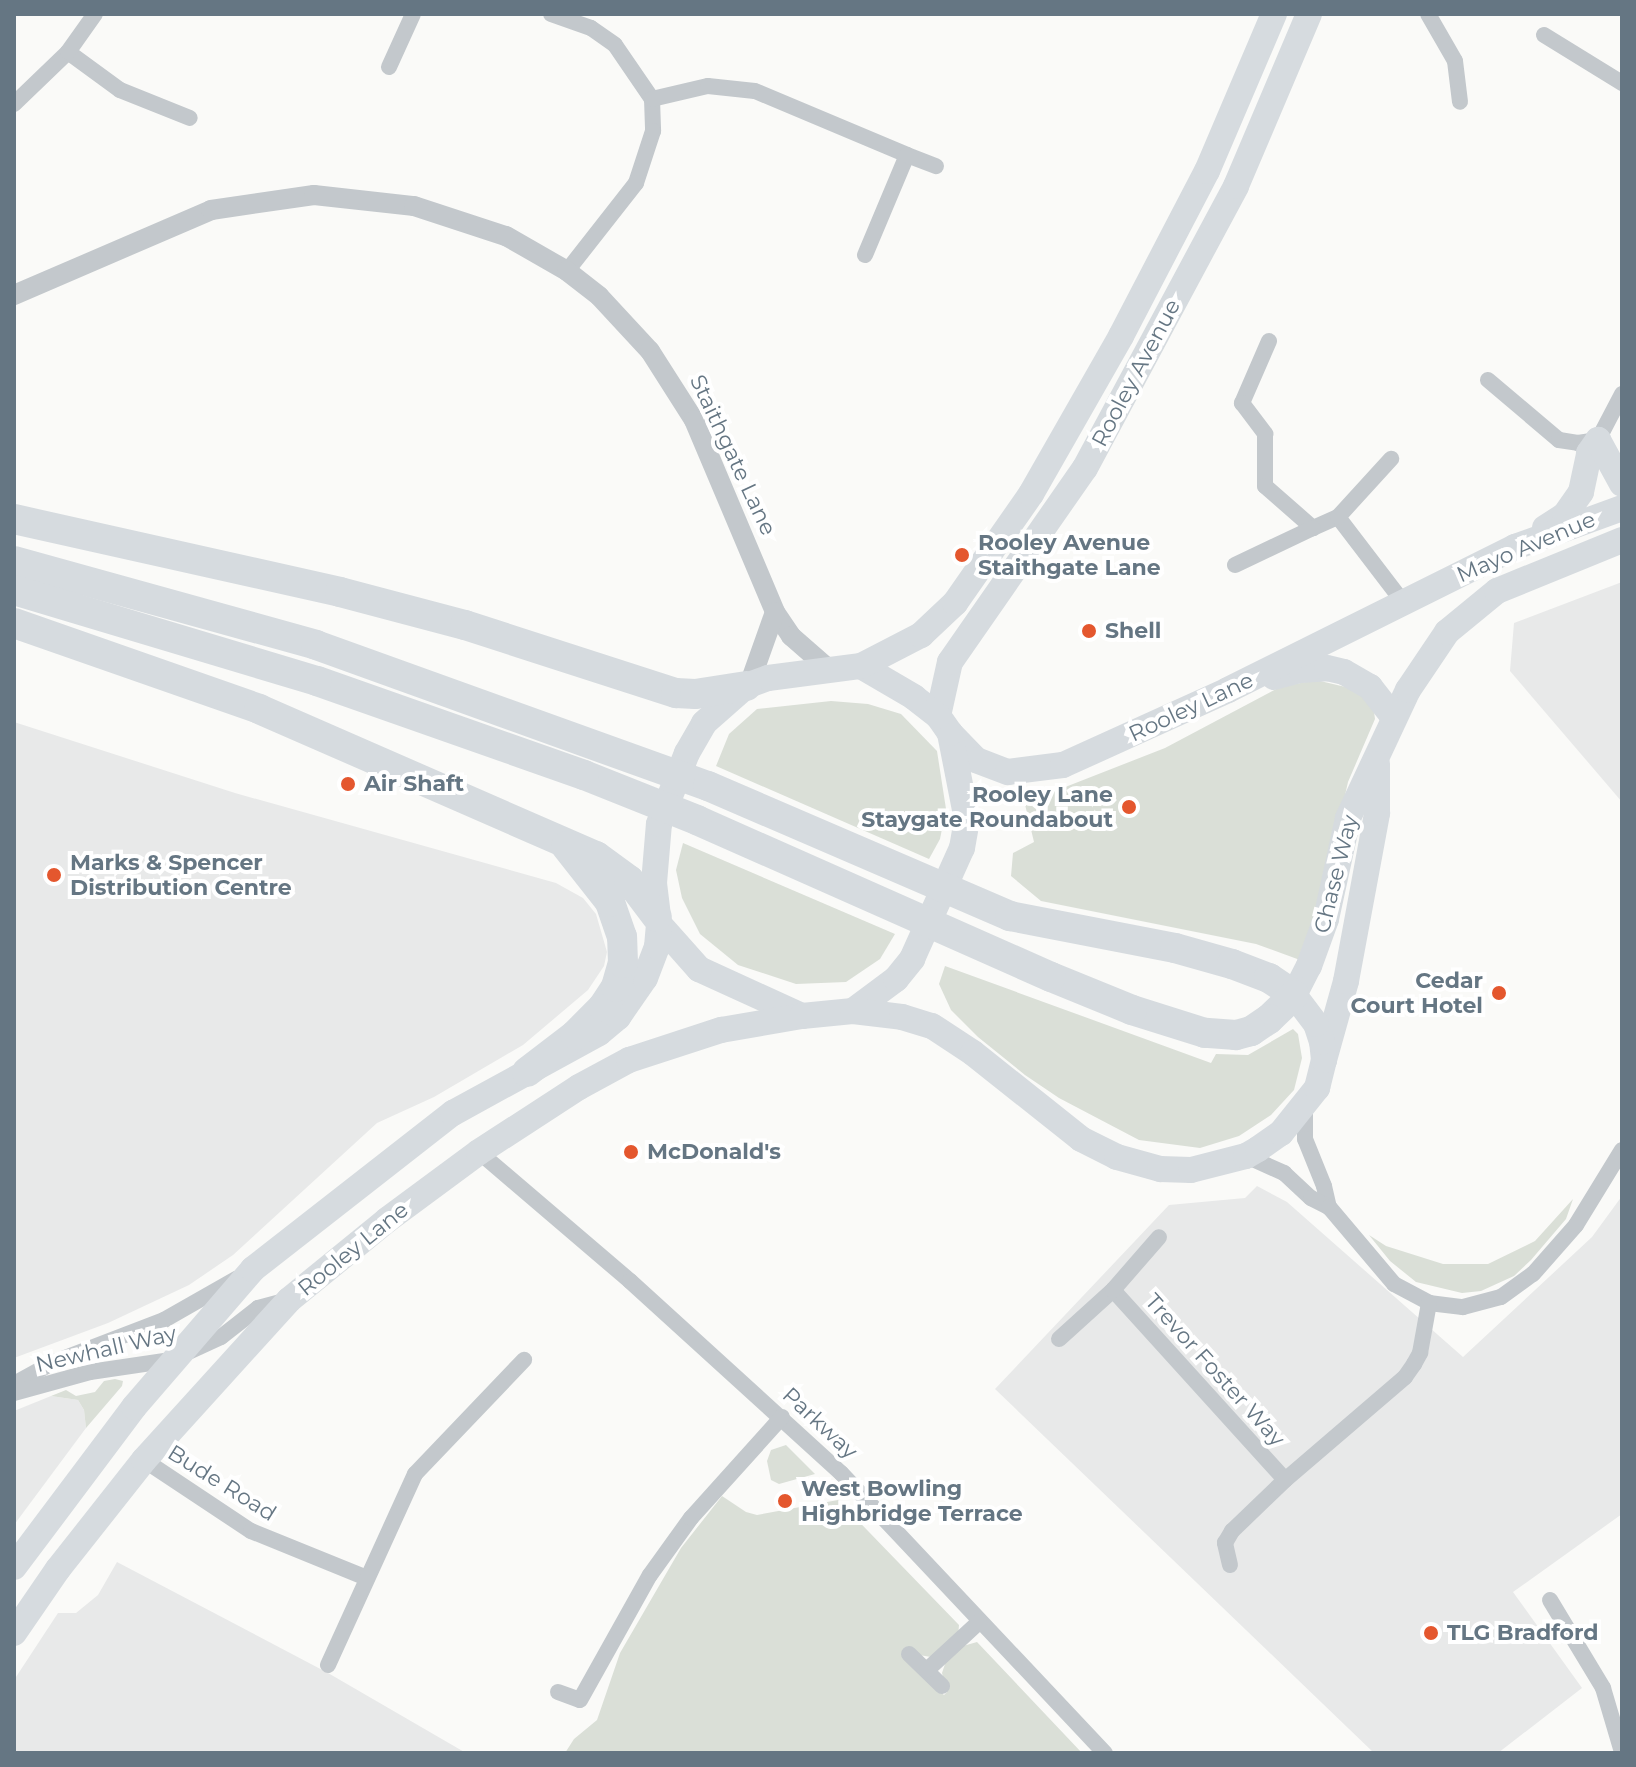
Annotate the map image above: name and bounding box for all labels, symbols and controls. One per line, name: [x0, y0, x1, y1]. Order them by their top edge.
street label: Rooley Avenue: [1086, 295, 1186, 451]
street label: Staithgate Lane: [684, 370, 782, 540]
street label: Mayo Avenue: [1453, 506, 1599, 588]
place label: Rooley Avenue Staithgate Lane: [978, 529, 1161, 580]
marker: Rooley Avenue Staithgate Lane: [953, 546, 971, 564]
place label: Shell: [1105, 618, 1161, 644]
marker: Shell: [1080, 622, 1098, 640]
street label: Rooley Lane: [1125, 667, 1257, 747]
place label: Air Shaft: [364, 771, 464, 797]
marker: Air Shaft: [339, 775, 357, 793]
place label: Rooley Lane Staygate Roundabout: [861, 781, 1113, 832]
marker: Rooley Lane Staygate Roundabout: [1120, 798, 1138, 816]
street label: Chase Way: [1309, 812, 1363, 936]
place label: Marks & Spencer Distribution Centre: [70, 849, 292, 900]
marker: Marks & Spencer Distribution Centre: [45, 866, 63, 884]
place label: Cedar Court Hotel: [1350, 967, 1483, 1018]
marker: Cedar Court Hotel: [1490, 984, 1508, 1002]
place label: McDonald's: [647, 1139, 781, 1165]
marker: McDonald's: [622, 1143, 640, 1161]
street label: Rooley Lane: [292, 1196, 414, 1302]
street label: Trevor Foster Way: [1140, 1288, 1290, 1452]
street label: Newhall Way: [33, 1320, 179, 1378]
street label: Parkway: [777, 1382, 863, 1464]
street label: Bude Road: [163, 1439, 281, 1527]
place label: West Bowling Highbridge Terrace: [801, 1475, 1023, 1526]
marker: West Bowling Highbridge Terrace: [776, 1492, 794, 1510]
place label: TLG Bradford: [1447, 1620, 1598, 1646]
marker: TLG Bradford: [1422, 1624, 1440, 1642]

